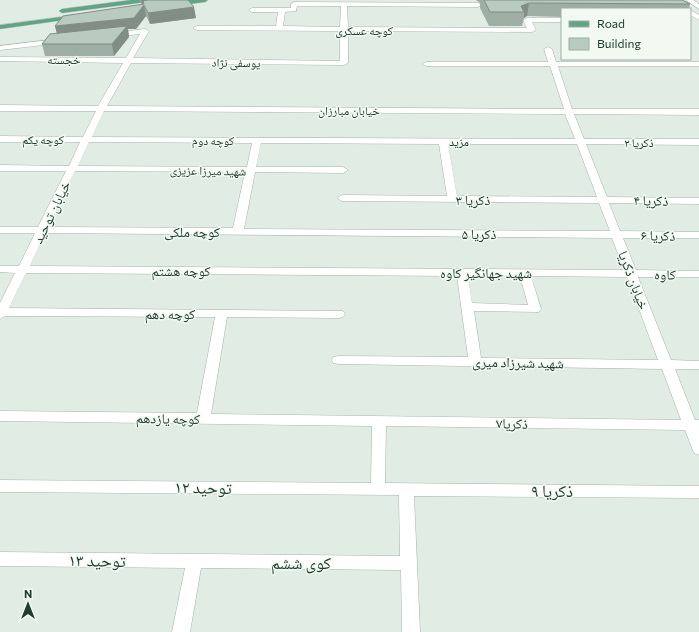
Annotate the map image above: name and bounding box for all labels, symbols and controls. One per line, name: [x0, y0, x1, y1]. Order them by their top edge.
legend: [561, 8, 691, 60]
text: Road: [597, 16, 625, 30]
street label: کوچه عسکری: [335, 23, 393, 38]
text: Building: [597, 36, 641, 50]
street label: خجسته: [47, 52, 81, 67]
street label: یوسفی نژاد: [211, 55, 261, 71]
street label: خیابان مبارزان: [318, 103, 380, 118]
street label: کوچه یکم: [22, 132, 64, 148]
street label: کوچه دوم: [192, 133, 234, 149]
street label: مزید: [449, 134, 469, 149]
street label: ذکریا ۲: [624, 135, 654, 150]
street label: شهید میرزا عزیزی: [170, 162, 246, 179]
street label: خیابان توحید: [29, 178, 74, 247]
street label: ذکریا ۳: [456, 191, 490, 209]
street label: ذکریا ۴: [634, 191, 669, 210]
street label: کوچه ملکی: [164, 223, 220, 241]
street label: ذکریا ۵: [462, 225, 496, 243]
street label: ذکریا ۶: [641, 226, 676, 245]
street label: خیابان ذکریا: [614, 248, 653, 312]
street label: کوچه هشتم: [151, 262, 211, 281]
street label: شهید جهانگیر کاوه: [440, 264, 532, 282]
street label: کاوه: [654, 265, 676, 284]
street label: کوچه دهم: [145, 305, 195, 324]
street label: شهید شیرزاد میری: [472, 353, 564, 372]
street label: کوچه یازدهم: [136, 409, 200, 429]
street label: ذکریا۷: [496, 414, 528, 433]
street label: توحید ۱۲: [174, 476, 232, 498]
street label: ذکریا ۹: [531, 480, 573, 501]
street label: توحید ۱۳: [68, 549, 126, 571]
street label: کوی ششم: [271, 552, 331, 575]
north arrow: [8, 584, 48, 624]
text: N: [24, 587, 32, 600]

